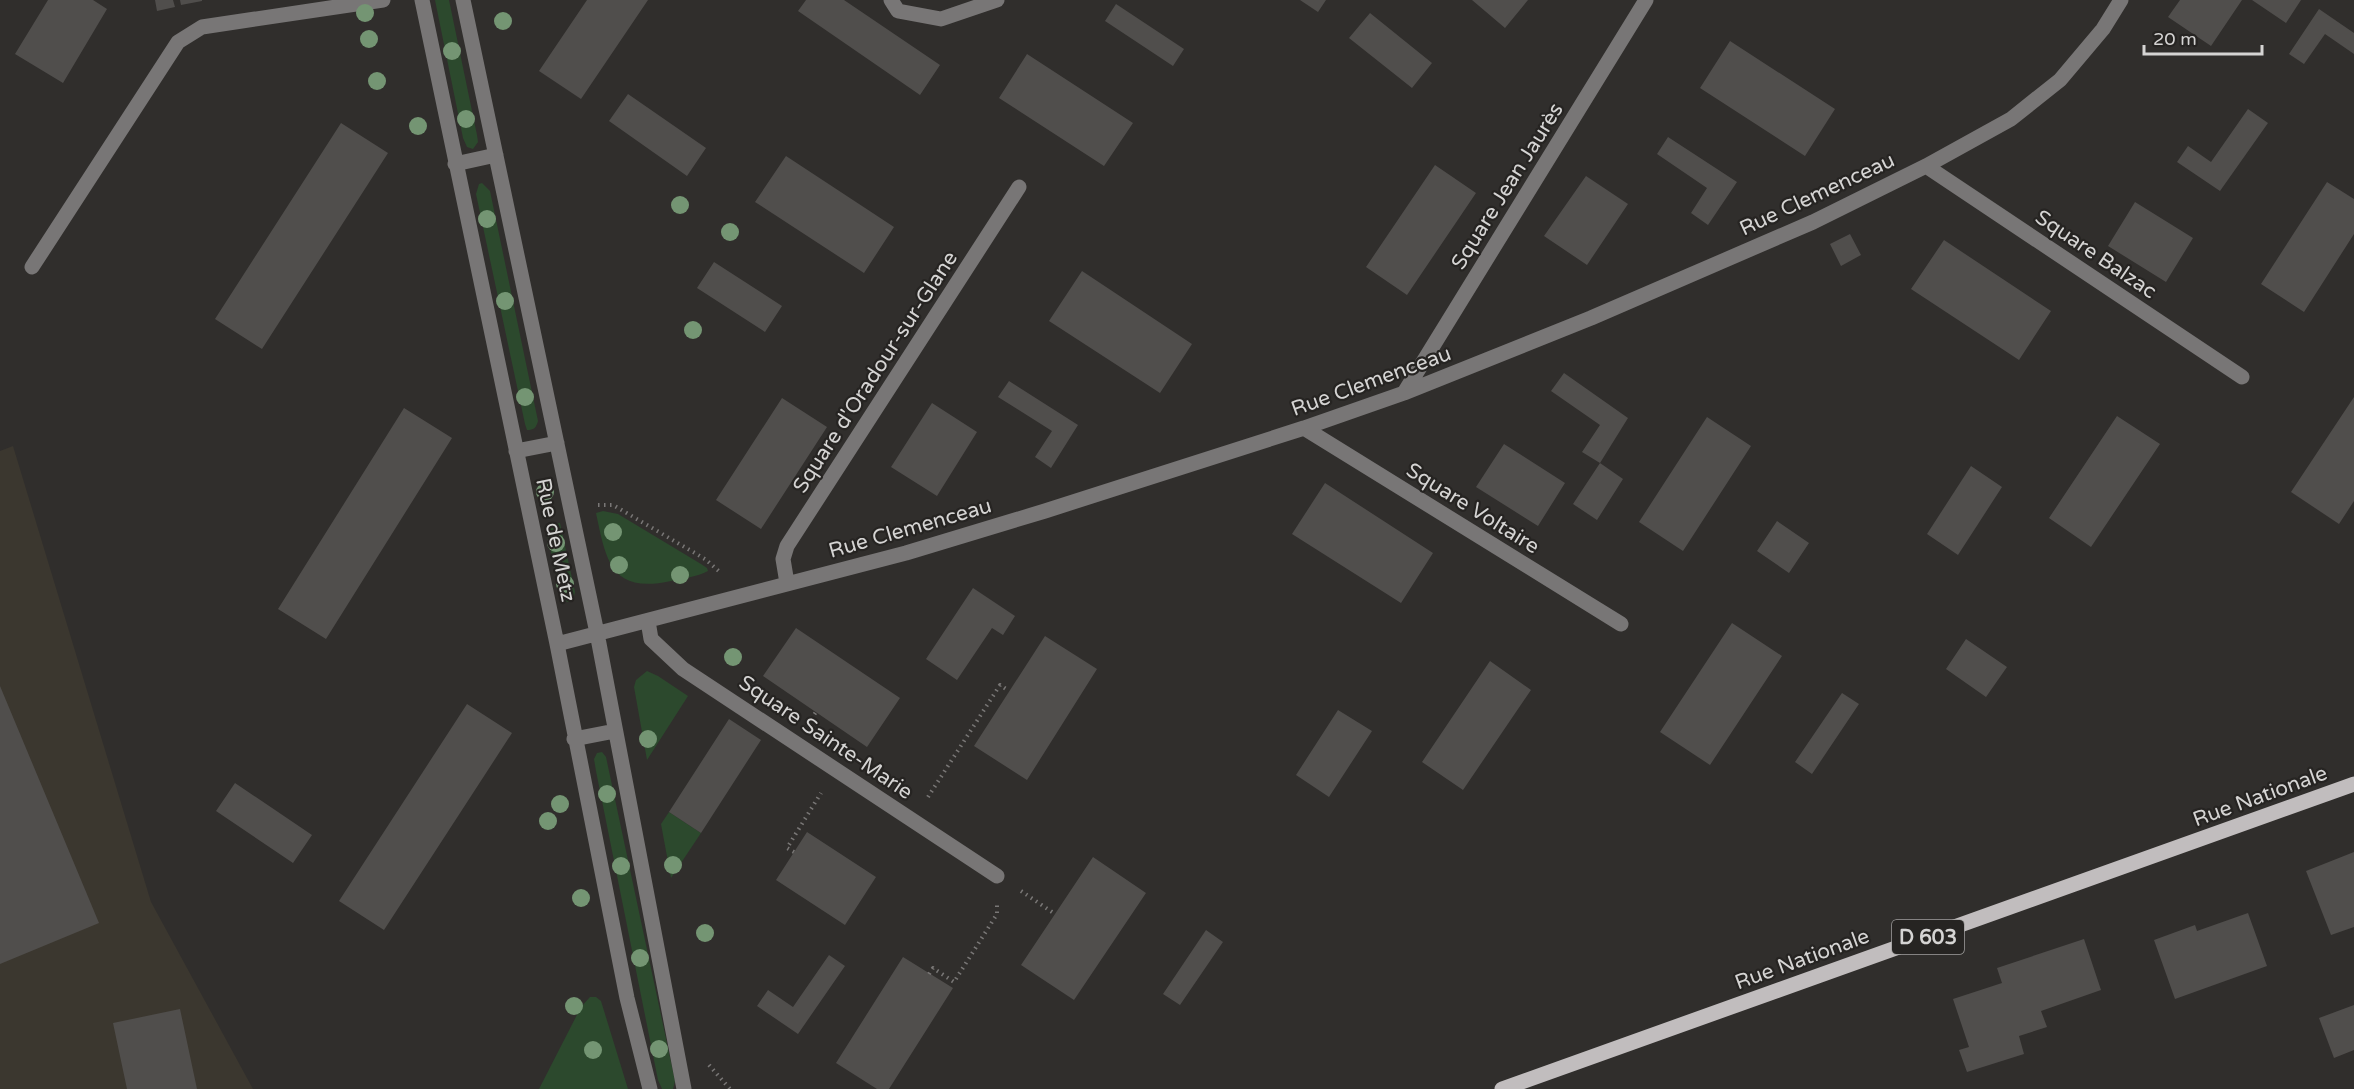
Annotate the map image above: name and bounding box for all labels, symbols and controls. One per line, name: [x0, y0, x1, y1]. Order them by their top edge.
scale bar: [2144, 18, 2262, 56]
text: 20 m: [2153, 28, 2197, 50]
street label: Square Jean Jaurès: [1446, 98, 1569, 274]
street label: Rue Clemenceau: [1736, 148, 1899, 241]
street label: Square Balzac: [2030, 205, 2161, 304]
street label: Square d'Oradour-sur-Glane: [788, 247, 963, 498]
street label: Rue Clemenceau: [1288, 341, 1455, 422]
street label: Square Voltaire: [1402, 458, 1544, 559]
street label: Rue de Metz: [530, 476, 581, 604]
street label: Rue Clemenceau: [826, 493, 994, 564]
street label: Square Sainte-Marie: [734, 670, 917, 805]
street label: Rue Nationale: [2190, 761, 2331, 832]
road number: D 603: [1892, 920, 1964, 954]
street label: Rue Nationale: [1732, 924, 1873, 995]

